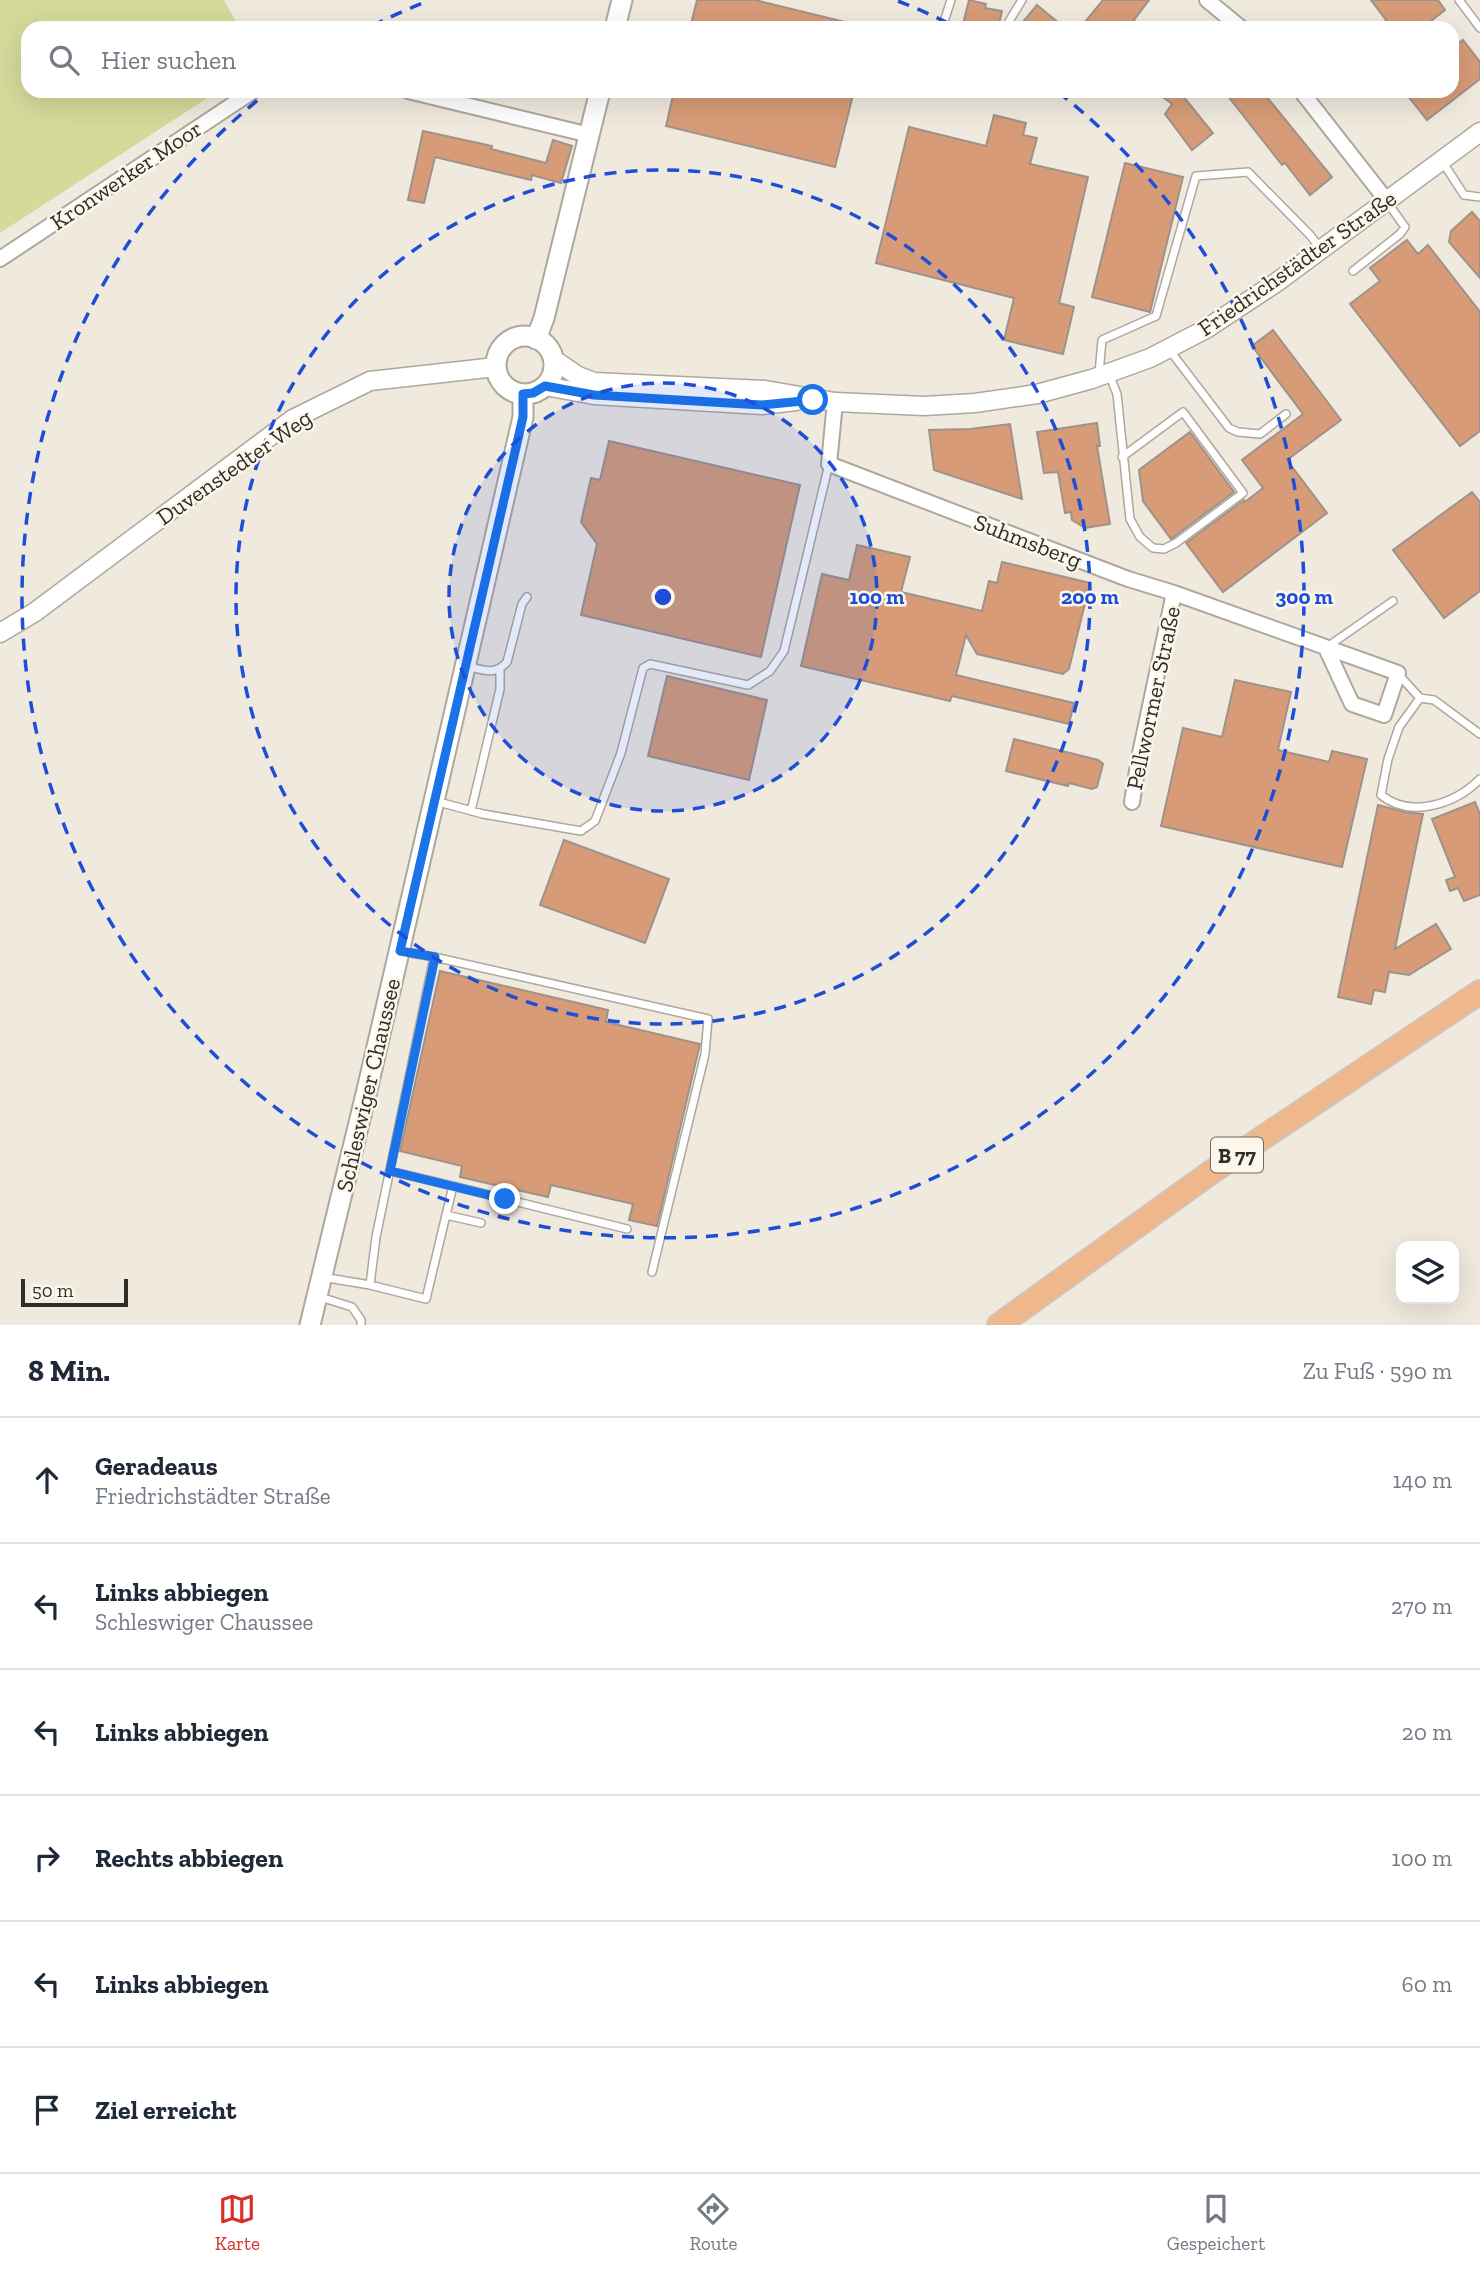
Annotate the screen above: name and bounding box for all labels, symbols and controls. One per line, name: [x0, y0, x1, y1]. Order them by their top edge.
search box: [21, 21, 1459, 98]
icon: search: [45, 41, 83, 79]
text: Hier suchen: [101, 44, 236, 76]
street label: Kronwerker Moor: [45, 114, 207, 236]
street label: Friedrichstädter Straße: [1192, 184, 1402, 342]
route start: [797, 384, 828, 415]
street label: Duvenstedter Weg: [151, 403, 317, 531]
street label: Suhmsberg: [970, 508, 1086, 575]
text: 100 m: [850, 584, 905, 609]
text: 200 m: [1061, 584, 1119, 609]
text: 300 m: [1275, 584, 1333, 609]
centre of rings: [651, 585, 675, 609]
street label: Pellwormer Straße: [1120, 604, 1186, 792]
street label: Schleswiger Chaussee: [330, 976, 406, 1194]
road number: B 77: [1211, 1138, 1263, 1172]
route end: [489, 1183, 520, 1214]
map controls: [1396, 1241, 1459, 1304]
button: layers: [1396, 1241, 1459, 1304]
scale bar: [21, 1276, 128, 1308]
text: 50 m: [32, 1279, 73, 1302]
text: 8 Min.: [28, 1353, 110, 1389]
text: Zu Fuß · 590 m: [1303, 1357, 1452, 1385]
text: Geradeaus: [95, 1450, 218, 1482]
icon: ahead: [28, 1461, 66, 1499]
text: 140 m: [1392, 1466, 1452, 1494]
text: Friedrichstädter Straße: [95, 1482, 331, 1510]
text: Links abbiegen: [95, 1576, 269, 1608]
icon: left: [28, 1587, 66, 1625]
text: 270 m: [1391, 1592, 1452, 1620]
text: Schleswiger Chaussee: [95, 1608, 313, 1636]
icon: left: [28, 1713, 66, 1751]
text: Links abbiegen: [95, 1716, 269, 1748]
text: 20 m: [1402, 1718, 1452, 1746]
icon: right: [28, 1839, 66, 1877]
text: Rechts abbiegen: [95, 1842, 283, 1874]
text: 100 m: [1392, 1844, 1452, 1872]
icon: left: [28, 1965, 66, 2003]
text: Links abbiegen: [95, 1968, 269, 2000]
text: 60 m: [1401, 1970, 1452, 1998]
icon: arrive: [28, 2091, 66, 2129]
text: Ziel erreicht: [95, 2094, 236, 2126]
tab: Karte: [215, 2190, 260, 2255]
tab: Route: [689, 2190, 737, 2255]
tab: Gespeichert: [1167, 2190, 1265, 2255]

